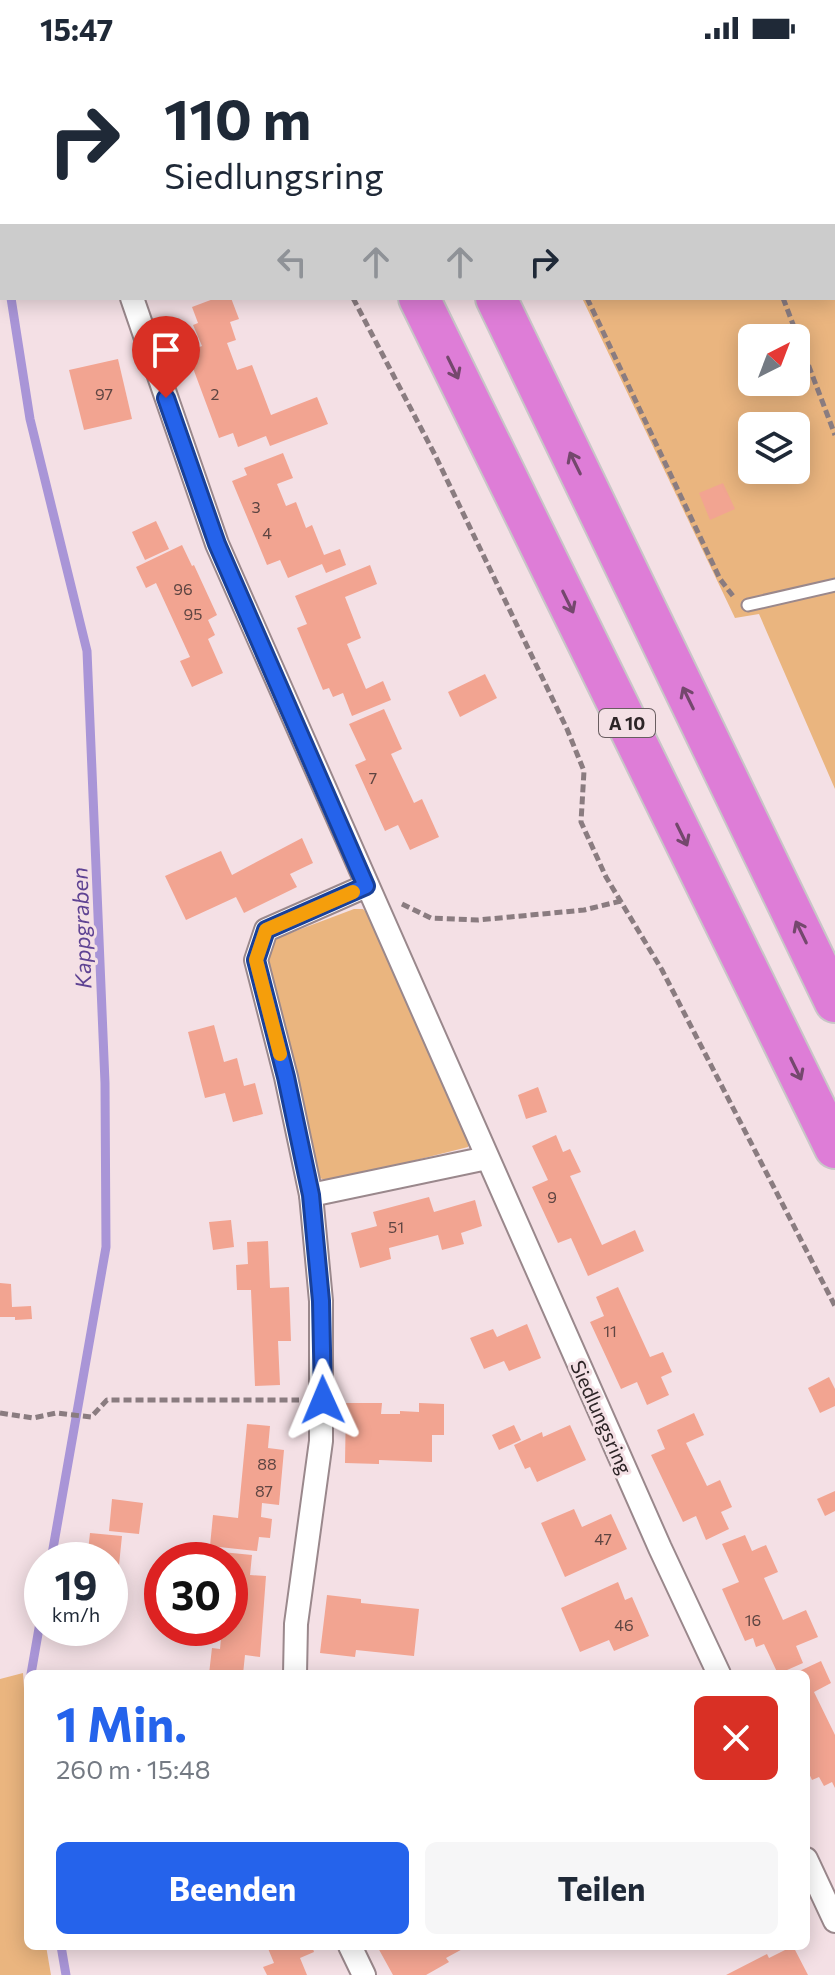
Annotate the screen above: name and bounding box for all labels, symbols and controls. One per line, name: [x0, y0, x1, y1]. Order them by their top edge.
text: 15:47: [40, 10, 113, 47]
text: 110 m: [164, 83, 311, 152]
icon: right: [32, 88, 136, 192]
text: Siedlungsring: [164, 152, 384, 196]
icon: left: [270, 240, 314, 284]
icon: ahead: [354, 240, 398, 284]
icon: ahead: [438, 240, 482, 284]
icon: right: [522, 240, 566, 284]
pin: [132, 316, 200, 398]
north arrow: [738, 324, 810, 396]
map controls: [738, 324, 810, 484]
icon: arrive: [144, 328, 188, 372]
one-way arrow: [447, 356, 462, 379]
house number: 97: [95, 384, 113, 403]
house number: 2: [211, 384, 220, 403]
button: layers: [738, 412, 810, 484]
one-way arrow: [567, 452, 583, 476]
house number: 3: [251, 497, 261, 516]
house number: 4: [262, 523, 272, 542]
house number: 96: [173, 579, 193, 598]
one-way arrow: [560, 589, 576, 613]
house number: 95: [184, 604, 202, 623]
one-way arrow: [680, 686, 695, 710]
road number: A 10: [599, 709, 655, 737]
house number: 7: [369, 768, 377, 787]
one-way arrow: [675, 823, 690, 847]
water label: Kappgraben: [65, 867, 97, 989]
one-way arrow: [792, 921, 808, 945]
one-way arrow: [789, 1056, 804, 1080]
house number: 9: [547, 1187, 557, 1206]
house number: 51: [388, 1217, 404, 1236]
house number: 11: [603, 1321, 617, 1340]
street label: Siedlungsring: [566, 1356, 638, 1478]
position arrow: [281, 1358, 365, 1442]
house number: 88: [257, 1454, 277, 1473]
house number: 87: [255, 1481, 273, 1500]
house number: 47: [594, 1529, 612, 1548]
speed limit sign: 30: [144, 1542, 248, 1646]
text: 19: [55, 1559, 97, 1608]
text: km/h: [52, 1602, 100, 1626]
house number: 16: [745, 1610, 761, 1629]
house number: 46: [614, 1615, 634, 1634]
text: 1 Min.: [56, 1693, 187, 1752]
button: close: [694, 1696, 778, 1780]
text: 260 m · 15:48: [56, 1753, 210, 1784]
button: Beenden: [56, 1842, 409, 1934]
button: Teilen: [425, 1842, 778, 1934]

